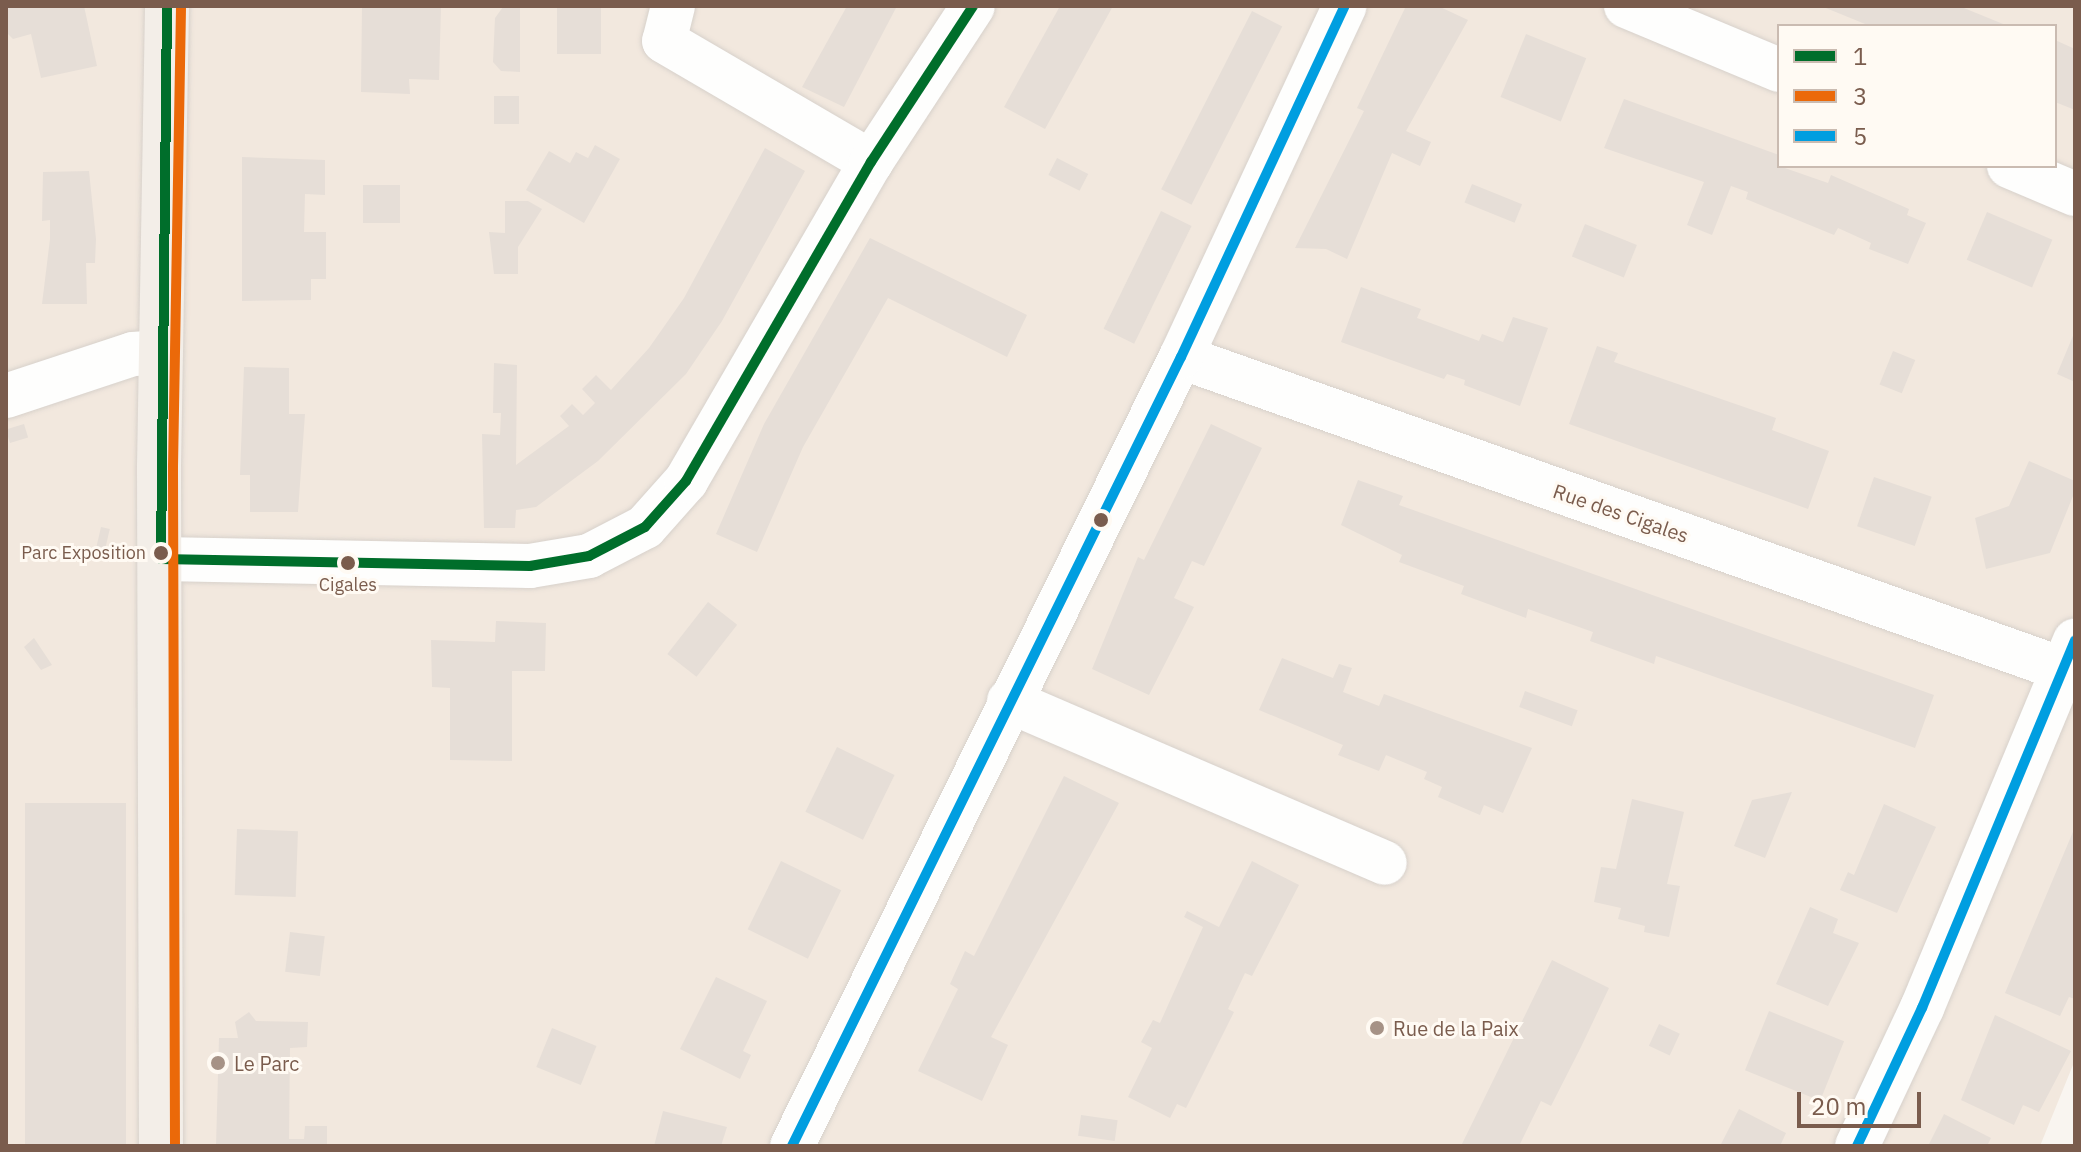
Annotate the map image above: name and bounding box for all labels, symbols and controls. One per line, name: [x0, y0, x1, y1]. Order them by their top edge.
legend: [1777, 24, 2057, 168]
text: 1: [1853, 40, 1867, 72]
text: 3: [1853, 80, 1867, 112]
text: 5: [1853, 120, 1867, 152]
street label: Rue des Cigales: [1550, 479, 1692, 547]
unlabelled marker: [1093, 512, 1109, 528]
place label: Parc Exposition: [21, 542, 146, 564]
marker: Parc Exposition: [153, 545, 169, 561]
marker: Cigales: [340, 555, 356, 571]
place label: Cigales: [319, 574, 377, 596]
place label: Rue de la Paix: [1393, 1016, 1519, 1040]
marker: Rue de la Paix: [1368, 1019, 1386, 1037]
place label: Le Parc: [234, 1051, 299, 1075]
marker: Le Parc: [209, 1054, 227, 1072]
scale bar: [1801, 1076, 1925, 1126]
text: 20 m: [1811, 1090, 1866, 1122]

